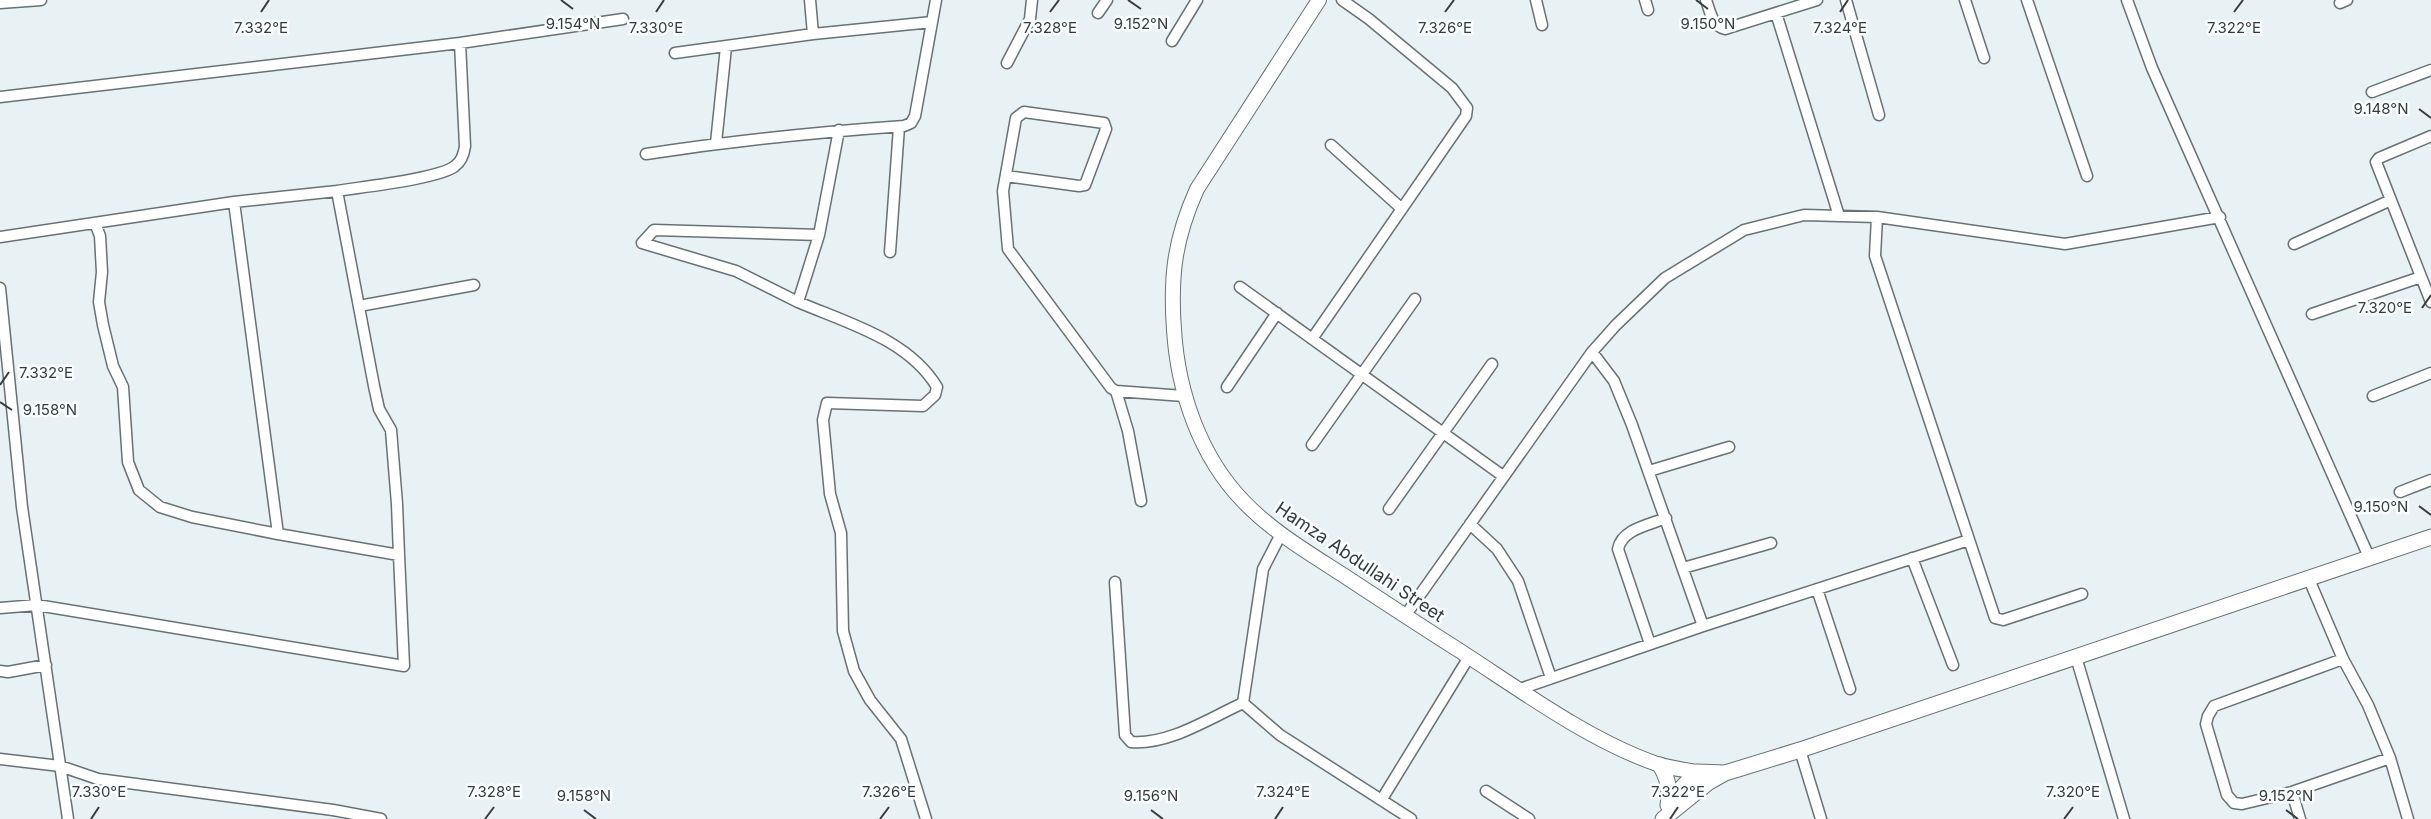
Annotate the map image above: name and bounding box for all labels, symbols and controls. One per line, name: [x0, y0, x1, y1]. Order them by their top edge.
text: 9.154°N: [546, 14, 600, 33]
text: 9.152°N: [1114, 14, 1168, 33]
text: 9.150°N: [1681, 14, 1735, 33]
text: 7.332°E: [234, 18, 288, 37]
text: 7.330°E: [629, 18, 683, 37]
text: 7.328°E: [1023, 18, 1077, 37]
text: 7.326°E: [1418, 18, 1472, 37]
text: 7.324°E: [1813, 18, 1867, 37]
text: 7.322°E: [2207, 18, 2261, 37]
text: 9.148°N: [2354, 99, 2408, 118]
text: 7.320°E: [2358, 298, 2412, 317]
text: 7.332°E: [19, 363, 73, 382]
text: 9.158°N: [23, 400, 77, 419]
street label: Hamza Abdullahi Street: [1272, 497, 1449, 626]
text: 9.150°N: [2354, 497, 2408, 516]
text: 7.330°E: [72, 782, 126, 801]
text: 7.328°E: [467, 782, 521, 801]
text: 7.326°E: [862, 782, 916, 801]
text: 7.324°E: [1256, 782, 1310, 801]
text: 7.322°E: [1651, 782, 1705, 801]
text: 7.320°E: [2046, 782, 2100, 801]
text: 9.158°N: [557, 786, 611, 805]
text: 9.156°N: [1124, 786, 1178, 805]
text: 9.152°N: [2259, 786, 2313, 805]

